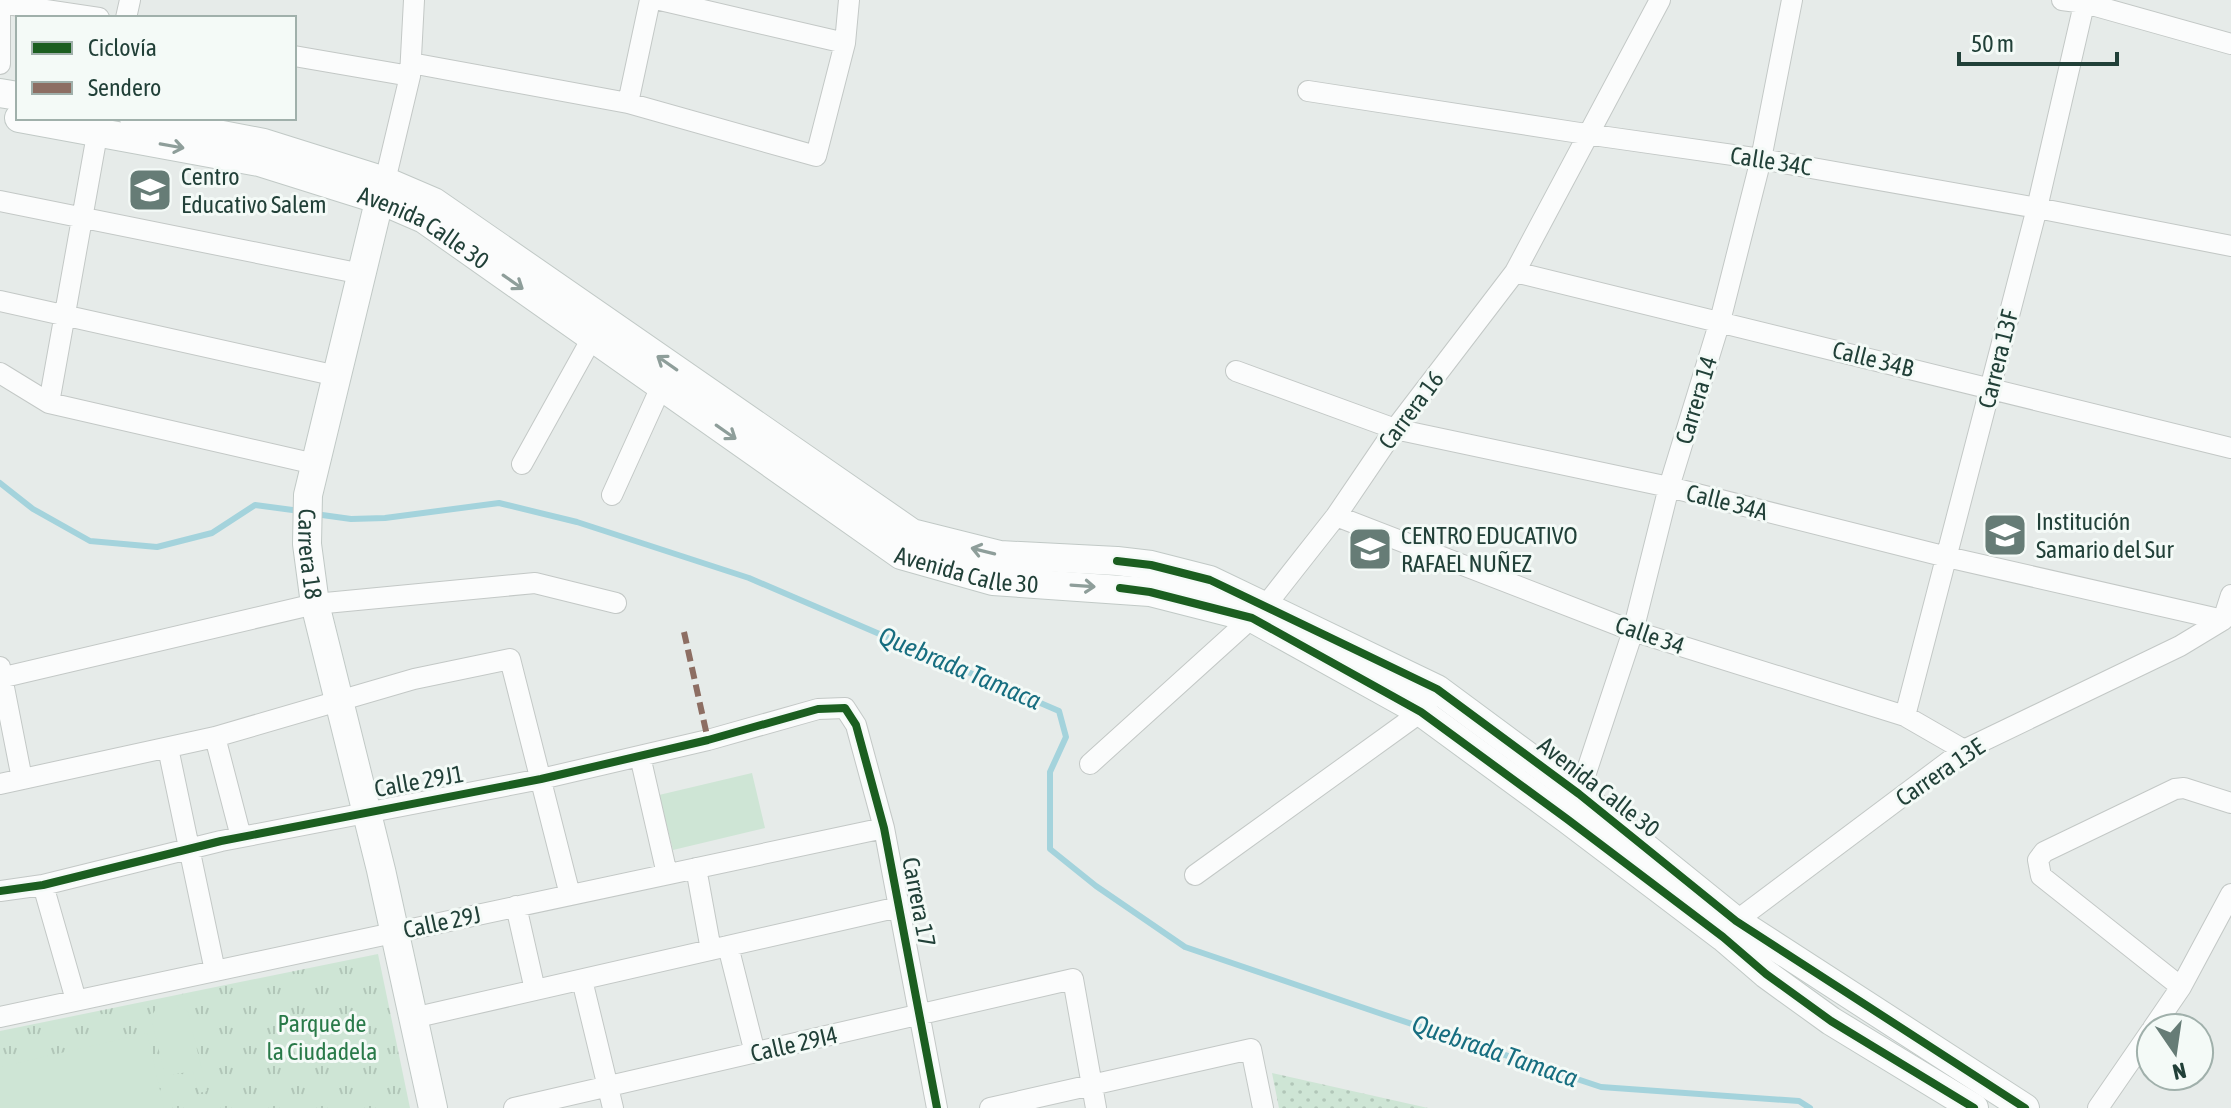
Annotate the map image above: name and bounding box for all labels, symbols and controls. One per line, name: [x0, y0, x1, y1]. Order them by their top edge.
legend: [16, 16, 296, 120]
scale bar: [1959, 16, 2117, 66]
text: 50 m: [1971, 30, 2014, 57]
text: Ciclovía: [88, 34, 157, 61]
text: Sendero: [88, 74, 161, 101]
one-way arrow: [159, 140, 185, 155]
street label: Calle 34C: [1728, 141, 1814, 181]
place label: Centro Educativo Salem: [181, 163, 326, 218]
school or university icon: Centro Educativo Salem: [126, 166, 174, 214]
street label: Avenida Calle 30: [355, 180, 494, 274]
one-way arrow: [502, 274, 524, 291]
street label: Carrera 13F: [1973, 307, 2023, 411]
street label: Calle 34B: [1830, 336, 1917, 382]
street label: Carrera 14: [1670, 353, 1722, 447]
one-way arrow: [656, 355, 678, 371]
street label: Carrera 16: [1373, 366, 1449, 454]
one-way arrow: [714, 424, 736, 440]
street label: Calle 34A: [1683, 479, 1771, 525]
street label: Carrera 18: [293, 508, 328, 601]
place label: Institución Samario del Sur: [2036, 508, 2174, 563]
school or university icon: Institución Samario del Sur: [1981, 511, 2029, 559]
place label: CENTRO EDUCATIVO RAFAEL NUÑEZ: [1401, 522, 1577, 577]
school or university icon: CENTRO EDUCATIVO RAFAEL NUÑEZ: [1346, 525, 1394, 573]
street label: Avenida Calle 30: [892, 541, 1039, 598]
one-way arrow: [971, 543, 997, 558]
one-way arrow: [1069, 579, 1096, 594]
street label: Calle 34: [1612, 611, 1688, 659]
water label: Quebrada Tamaca: [874, 620, 1046, 716]
street label: Avenida Calle 30: [1533, 731, 1665, 843]
street label: Carrera 13E: [1891, 733, 1989, 811]
street label: Calle 29J1: [372, 760, 466, 802]
street label: Carrera 17: [897, 855, 941, 949]
street label: Calle 29J: [401, 901, 483, 943]
water label: Quebrada Tamaca: [1408, 1009, 1582, 1093]
park label: Parque de la Ciudadela: [266, 1010, 378, 1065]
north arrow: [2135, 1012, 2215, 1092]
street label: Calle 29I4: [748, 1021, 840, 1067]
text: N: [2170, 1057, 2189, 1086]

